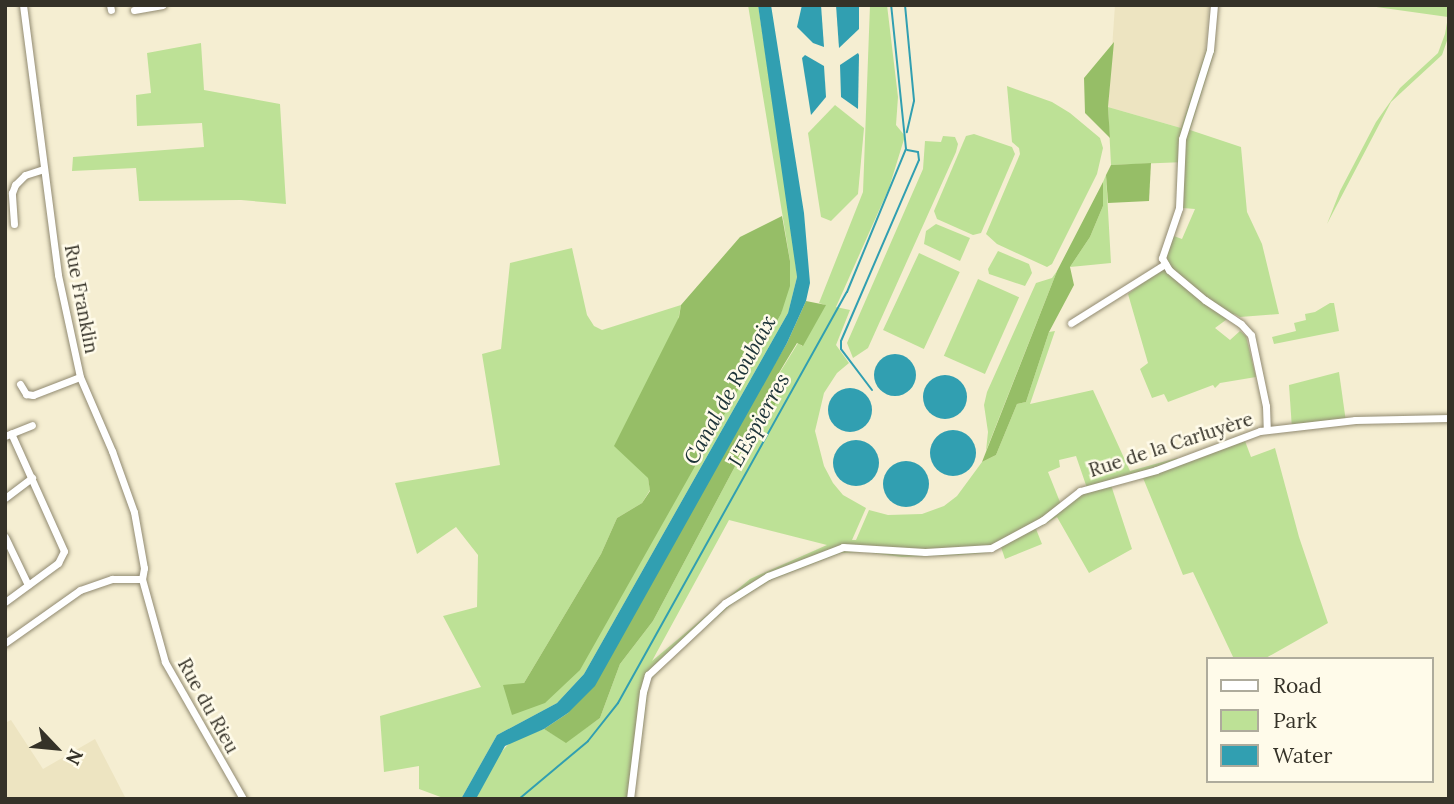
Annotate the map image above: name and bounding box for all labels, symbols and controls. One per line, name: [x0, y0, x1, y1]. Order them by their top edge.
street label: Rue Franklin: [59, 243, 103, 355]
water label: Canal de Roubaix: [679, 311, 781, 469]
water label: L'Espierres: [723, 369, 795, 471]
street label: Rue de la Carluyère: [1086, 408, 1256, 482]
street label: Rue du Rieu: [173, 654, 243, 758]
legend: [1206, 657, 1433, 783]
text: Road: [1273, 672, 1322, 699]
text: Park: [1273, 707, 1317, 734]
north arrow: [21, 713, 91, 783]
text: Water: [1273, 742, 1332, 769]
text: N: [61, 745, 89, 769]

